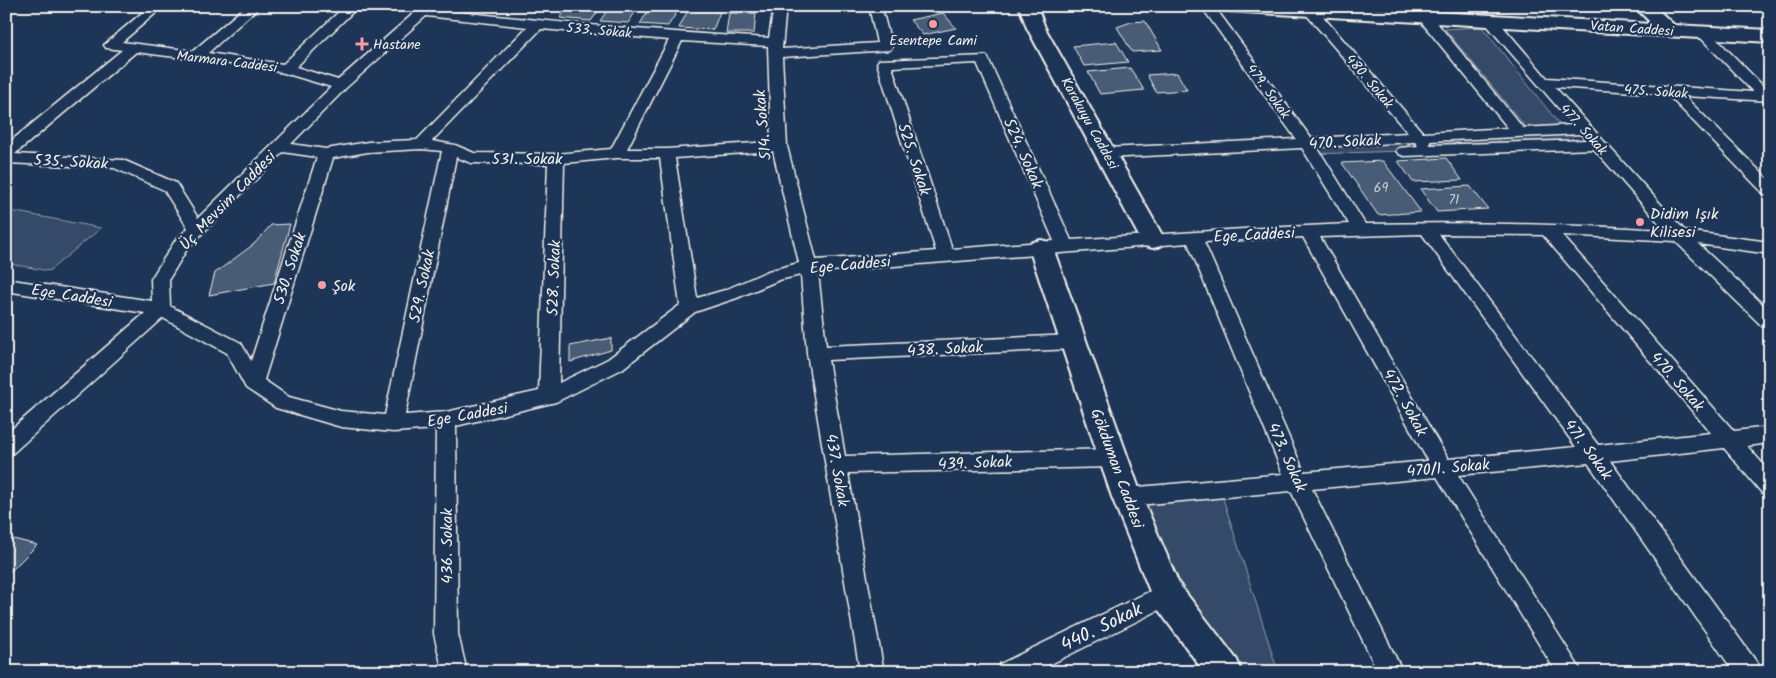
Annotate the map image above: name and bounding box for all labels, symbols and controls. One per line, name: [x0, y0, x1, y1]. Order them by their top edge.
street label: Vatan Caddesi: [1589, 15, 1675, 43]
street label: 533. Sokak: [565, 17, 633, 45]
marker: Esentepe Cami: [927, 18, 939, 30]
place label: Esentepe Cami: [889, 30, 977, 52]
place label: Hastane: [373, 34, 421, 56]
marker: Hastane: [355, 37, 369, 51]
street label: Marmara Caddesi: [175, 45, 279, 79]
street label: 480. Sokak: [1340, 49, 1399, 114]
street label: 479. Sokak: [1241, 59, 1296, 124]
street label: Karakuyu Caddesi: [1055, 73, 1124, 174]
street label: 475. Sokak: [1623, 79, 1689, 105]
street label: 514. Sokak: [748, 88, 779, 161]
street label: 477. Sokak: [1554, 99, 1613, 161]
street label: 524. Sokak: [996, 114, 1050, 193]
street label: 525. Sokak: [890, 120, 937, 199]
street label: 470. Sokak: [1308, 128, 1383, 157]
street label: Üç Mevsim Caddesi: [174, 145, 283, 257]
street label: 531. Sokak: [491, 147, 563, 172]
street label: 535. Sokak: [33, 148, 109, 177]
house number: 69: [1374, 177, 1388, 199]
house number: 71: [1449, 189, 1459, 211]
place label: Didim Işık Kilisesi: [1650, 202, 1719, 245]
marker: Didim Işık Kilisesi: [1634, 216, 1646, 228]
street label: Ege Caddesi: [1213, 221, 1297, 250]
street label: 530. Sokak: [267, 229, 314, 308]
street label: 528. Sokak: [541, 239, 568, 316]
street label: 529. Sokak: [403, 247, 443, 325]
street label: Ege Caddesi: [808, 249, 893, 281]
place label: Şok: [332, 274, 356, 299]
street label: Ege Caddesi: [30, 278, 115, 315]
marker: Şok: [316, 279, 328, 291]
street label: 438. Sokak: [906, 335, 984, 364]
street label: 470. Sokak: [1644, 346, 1710, 418]
street label: 472. Sokak: [1376, 364, 1434, 442]
street label: Ege Caddesi: [425, 396, 511, 435]
street label: Gökduman Caddesi: [1083, 405, 1150, 533]
street label: 471. Sokak: [1557, 414, 1619, 486]
street label: 473. Sokak: [1260, 419, 1313, 497]
street label: 437. Sokak: [818, 432, 855, 509]
street label: 439. Sokak: [938, 450, 1013, 477]
street label: 470/1. Sokak: [1406, 452, 1491, 485]
street label: 436. Sokak: [435, 508, 460, 584]
street label: 440. Sokak: [1056, 595, 1148, 661]

